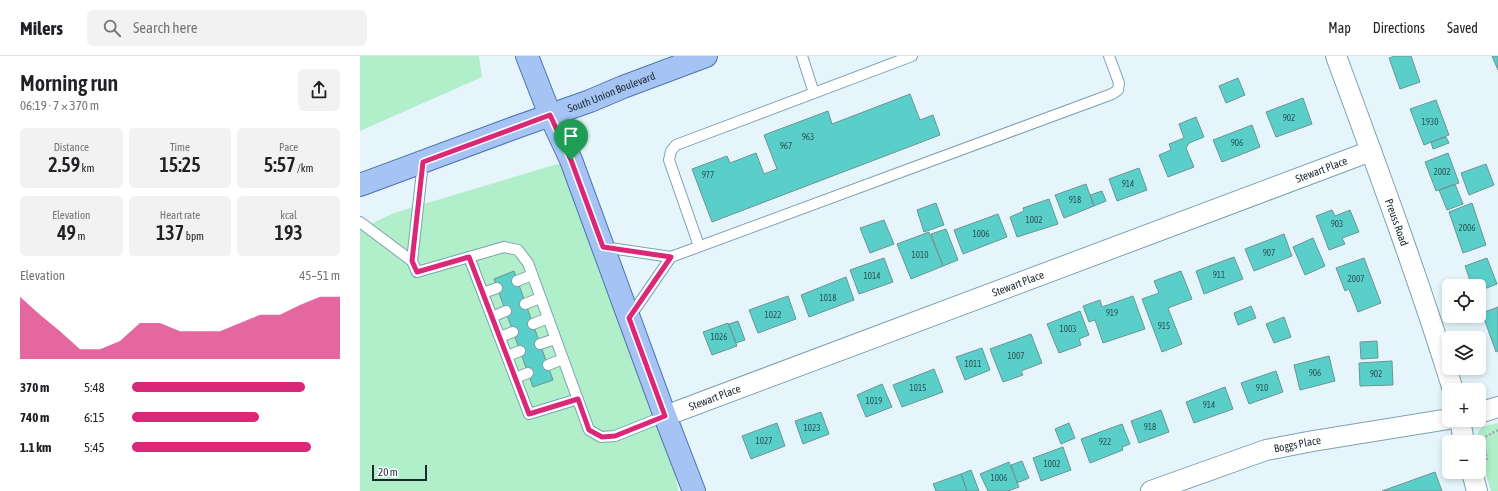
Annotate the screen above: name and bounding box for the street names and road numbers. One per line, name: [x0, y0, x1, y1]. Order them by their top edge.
street label: South Union Boulevard: [566, 70, 657, 114]
street label: Stewart Place: [1294, 154, 1349, 185]
street label: Preuss Road: [1383, 197, 1411, 247]
street label: Stewart Place: [990, 268, 1046, 299]
street label: Stewart Place: [687, 382, 742, 413]
street label: Boggs Place: [1273, 434, 1322, 454]

